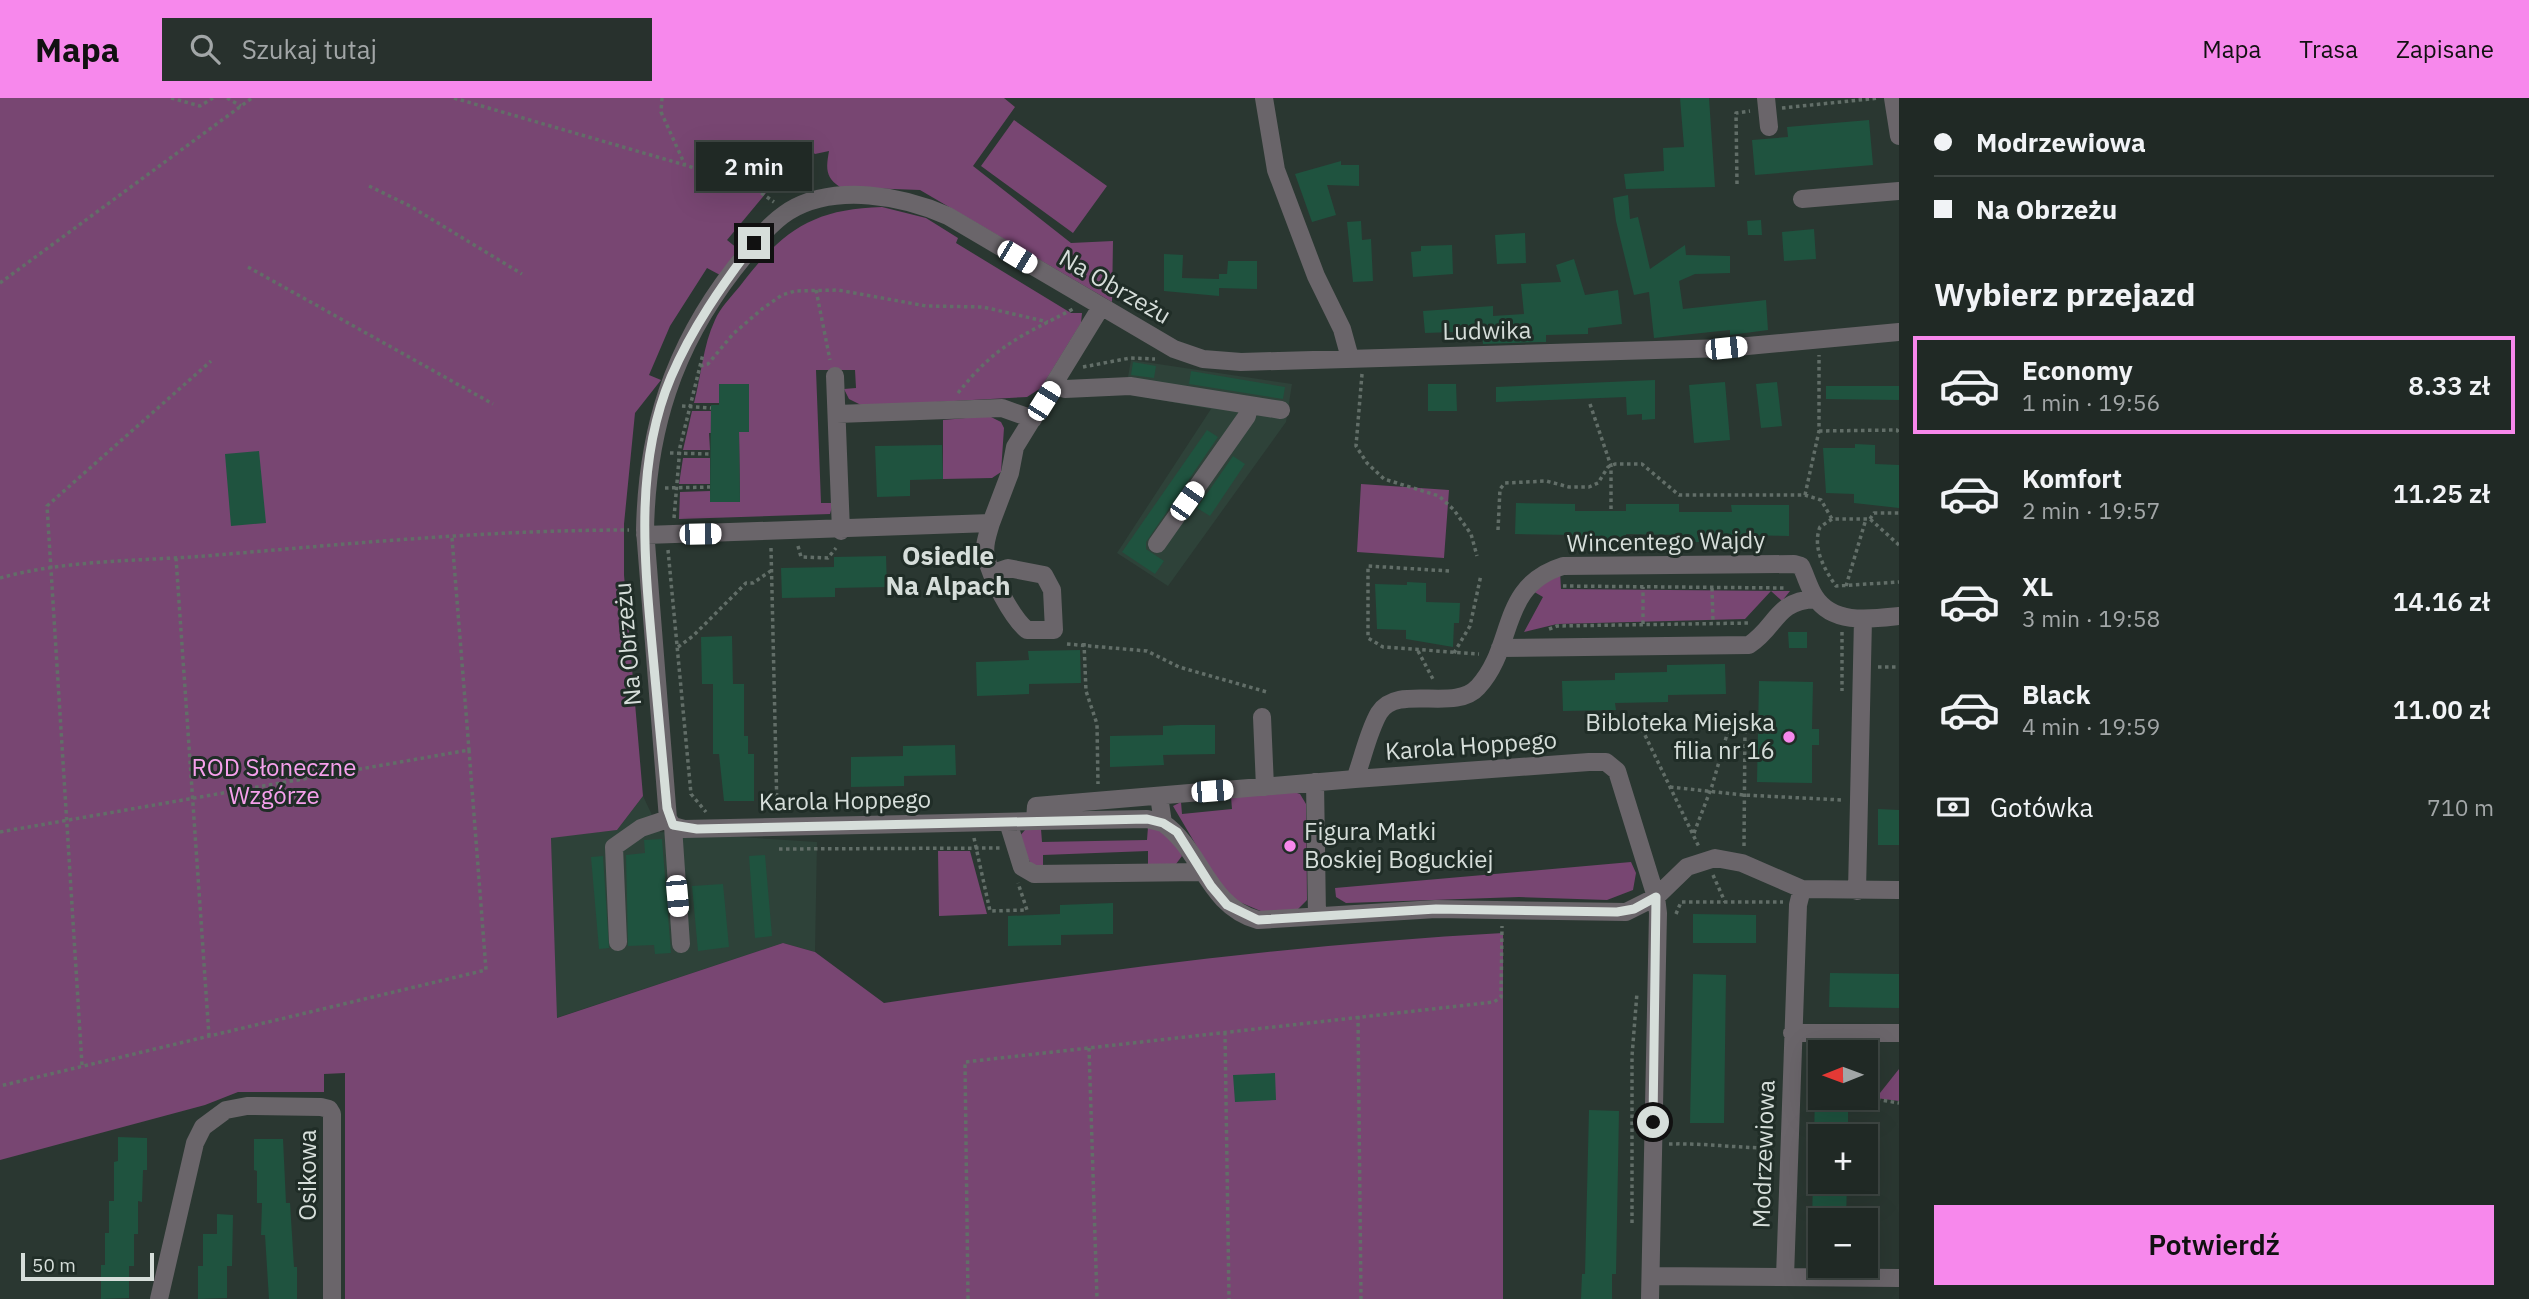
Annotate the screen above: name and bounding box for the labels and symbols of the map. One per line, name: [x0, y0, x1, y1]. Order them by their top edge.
callout: 2 min: [696, 142, 812, 190]
route end: [738, 227, 770, 259]
car: [994, 237, 1041, 277]
street label: Na Obrzeżu: [1054, 241, 1177, 331]
street label: Ludwika: [1442, 313, 1532, 347]
car: [1705, 335, 1748, 361]
car: [1024, 378, 1065, 424]
car: [1167, 478, 1208, 524]
car: [679, 523, 722, 545]
street label: Wincentego Wajdy: [1566, 523, 1766, 559]
district label: Osiedle Na Alpach: [886, 538, 1010, 602]
street label: Na Obrzeżu: [606, 581, 648, 707]
place label: Bibloteka Miejska filia nr 16: [1585, 706, 1775, 766]
street label: Karola Hoppego: [1384, 723, 1558, 767]
marker: Bibloteka Miejska filia nr 16: [1781, 729, 1797, 745]
park label: ROD Słoneczne Wzgórze: [192, 751, 356, 811]
car: [1191, 779, 1234, 803]
street label: Karola Hoppego: [759, 782, 931, 818]
place label: Figura Matki Boskiej Boguckiej: [1304, 815, 1494, 875]
marker: Figura Matki Boskiej Boguckiej: [1282, 838, 1298, 854]
car: [665, 874, 690, 918]
north arrow: [1808, 1040, 1878, 1110]
street label: Modrzewiowa: [1744, 1079, 1782, 1229]
route start: [1637, 1106, 1669, 1138]
street label: Osikowa: [291, 1129, 323, 1221]
scale bar: [21, 1250, 154, 1282]

